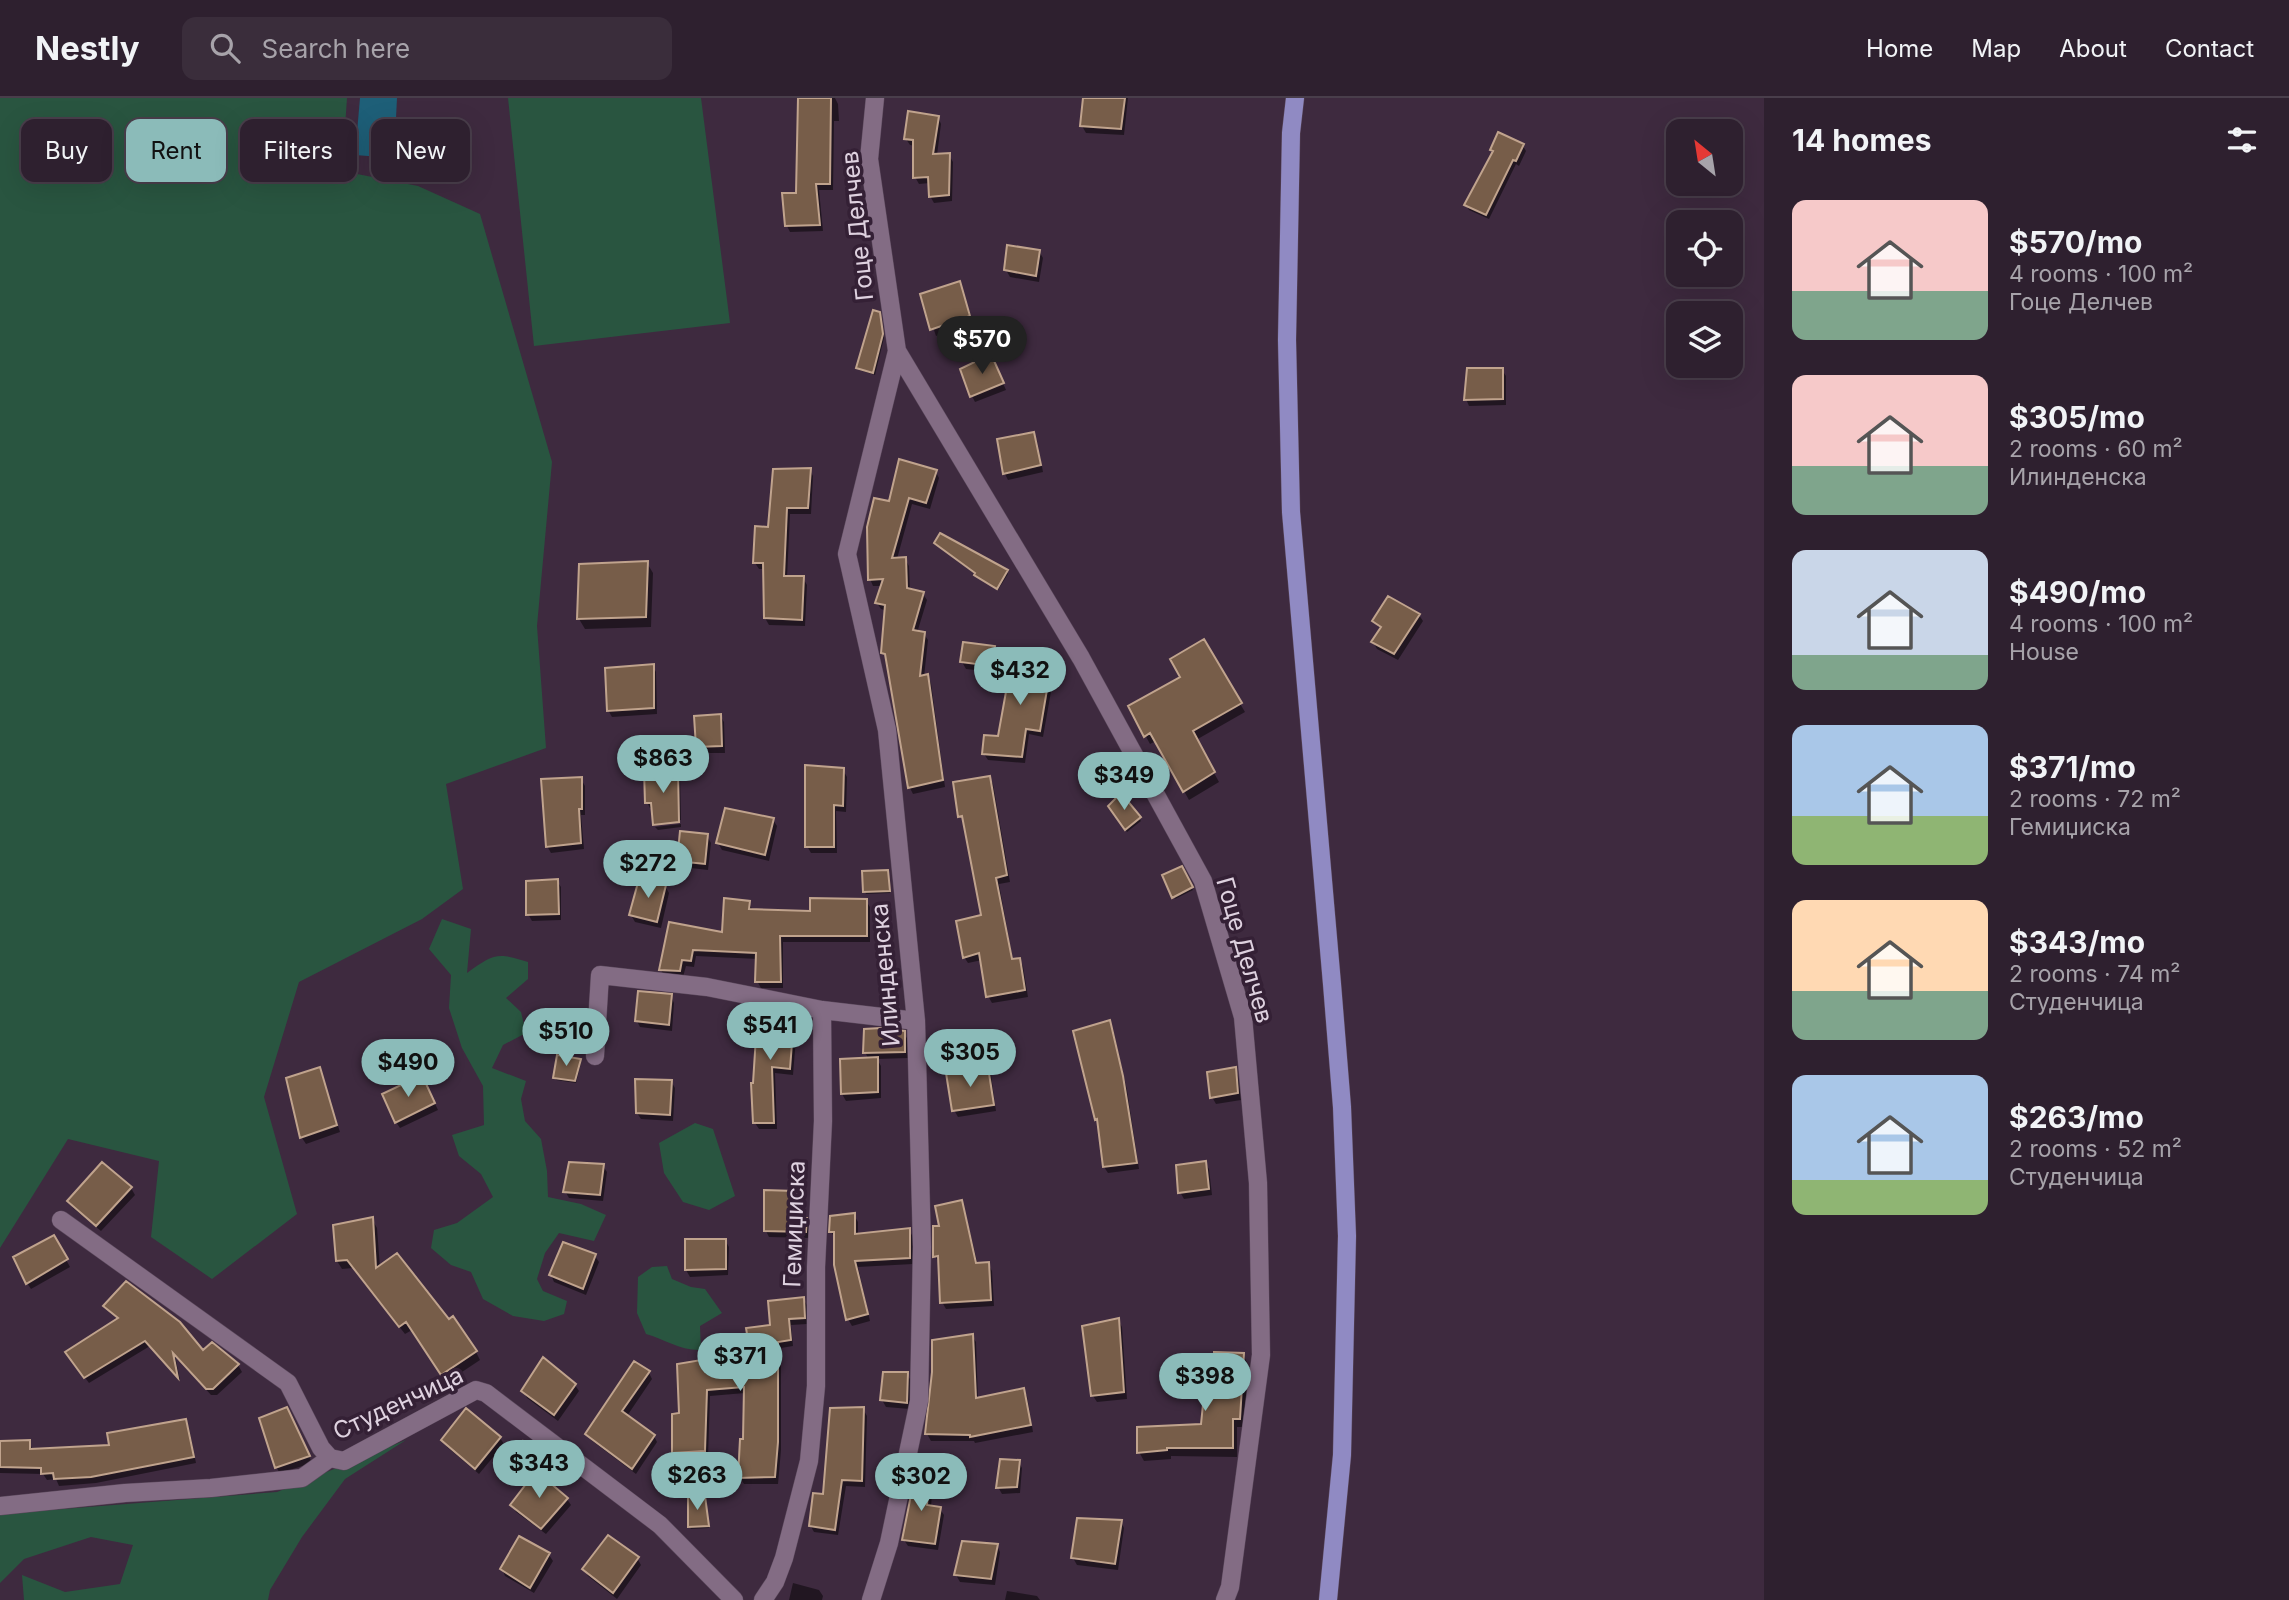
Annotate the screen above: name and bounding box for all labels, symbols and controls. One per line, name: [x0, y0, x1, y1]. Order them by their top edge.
search box: [182, 17, 672, 80]
text: Nestly: [35, 28, 140, 68]
icon: search: [206, 29, 244, 67]
text: Search here: [262, 33, 410, 64]
text: Home: [1866, 34, 1933, 63]
text: Map: [1971, 34, 2021, 63]
text: About: [2059, 34, 2127, 63]
text: Contact: [2165, 34, 2254, 63]
chip: Buy: [21, 119, 112, 182]
chip: Rent: [126, 119, 226, 182]
chip: Filters: [240, 119, 357, 182]
chip: New: [371, 119, 470, 182]
north arrow: [1666, 119, 1743, 196]
map controls: [1666, 119, 1743, 378]
icon: filters: [2223, 121, 2261, 159]
text: 14 homes: [1792, 122, 1931, 158]
street label: Гоце Делчев: [835, 150, 879, 302]
button: locate: [1666, 210, 1743, 287]
text: $570/mo: [2009, 224, 2142, 260]
icon: home: [1848, 228, 1932, 312]
text: 4 rooms · 100 m²: [2009, 260, 2193, 288]
text: Гоце Делчев: [2009, 288, 2153, 316]
button: layers: [1666, 301, 1743, 378]
pin: $570: [941, 316, 1023, 376]
text: $570: [953, 325, 1011, 353]
text: $305/mo: [2009, 399, 2145, 435]
icon: home: [1848, 403, 1932, 487]
text: 2 rooms · 60 m²: [2009, 435, 2183, 463]
text: Илинденска: [2009, 463, 2147, 491]
text: $490/mo: [2009, 574, 2146, 610]
icon: home: [1848, 578, 1932, 662]
text: 4 rooms · 100 m²: [2009, 610, 2193, 638]
text: House: [2009, 638, 2079, 666]
pin: $432: [979, 648, 1061, 707]
text: $432: [990, 656, 1050, 684]
pin: $863: [622, 736, 704, 795]
text: $863: [633, 744, 693, 772]
text: $371/mo: [2009, 749, 2136, 785]
pin: $349: [1083, 752, 1165, 812]
icon: home: [1848, 753, 1932, 837]
text: $349: [1094, 761, 1154, 789]
text: 2 rooms · 72 m²: [2009, 785, 2181, 813]
text: Гемиџиска: [2009, 813, 2131, 841]
pin: $272: [607, 840, 689, 900]
text: $272: [619, 849, 677, 877]
street label: Гоце Делчев: [1210, 874, 1280, 1026]
street label: Илинденска: [864, 902, 906, 1048]
text: $343/mo: [2009, 924, 2145, 960]
icon: home: [1848, 928, 1932, 1012]
text: 2 rooms · 74 m²: [2009, 960, 2181, 988]
text: Студенчица: [2009, 988, 2144, 1016]
pin: $541: [729, 1002, 811, 1062]
pin: $510: [525, 1009, 607, 1068]
text: $541: [743, 1011, 797, 1039]
text: $510: [538, 1017, 594, 1045]
pin: $305: [929, 1030, 1011, 1089]
text: $305: [940, 1038, 1000, 1066]
pin: $490: [367, 1040, 449, 1099]
text: $490: [377, 1048, 439, 1076]
text: $263/mo: [2009, 1099, 2144, 1135]
icon: home: [1848, 1103, 1932, 1187]
text: 2 rooms · 52 m²: [2009, 1135, 2182, 1163]
street label: Гемиџиска: [777, 1160, 811, 1288]
text: Студенчица: [2009, 1163, 2144, 1191]
pin: $371: [699, 1334, 781, 1393]
text: $371: [713, 1342, 767, 1370]
pin: $398: [1164, 1354, 1246, 1413]
street label: Студенчица: [328, 1360, 468, 1446]
text: $398: [1175, 1362, 1235, 1390]
pin: $343: [498, 1440, 580, 1500]
text: $343: [509, 1449, 569, 1477]
pin: $263: [656, 1452, 738, 1512]
pin: $302: [880, 1454, 962, 1513]
text: $263: [667, 1461, 727, 1489]
text: $302: [891, 1462, 951, 1490]

